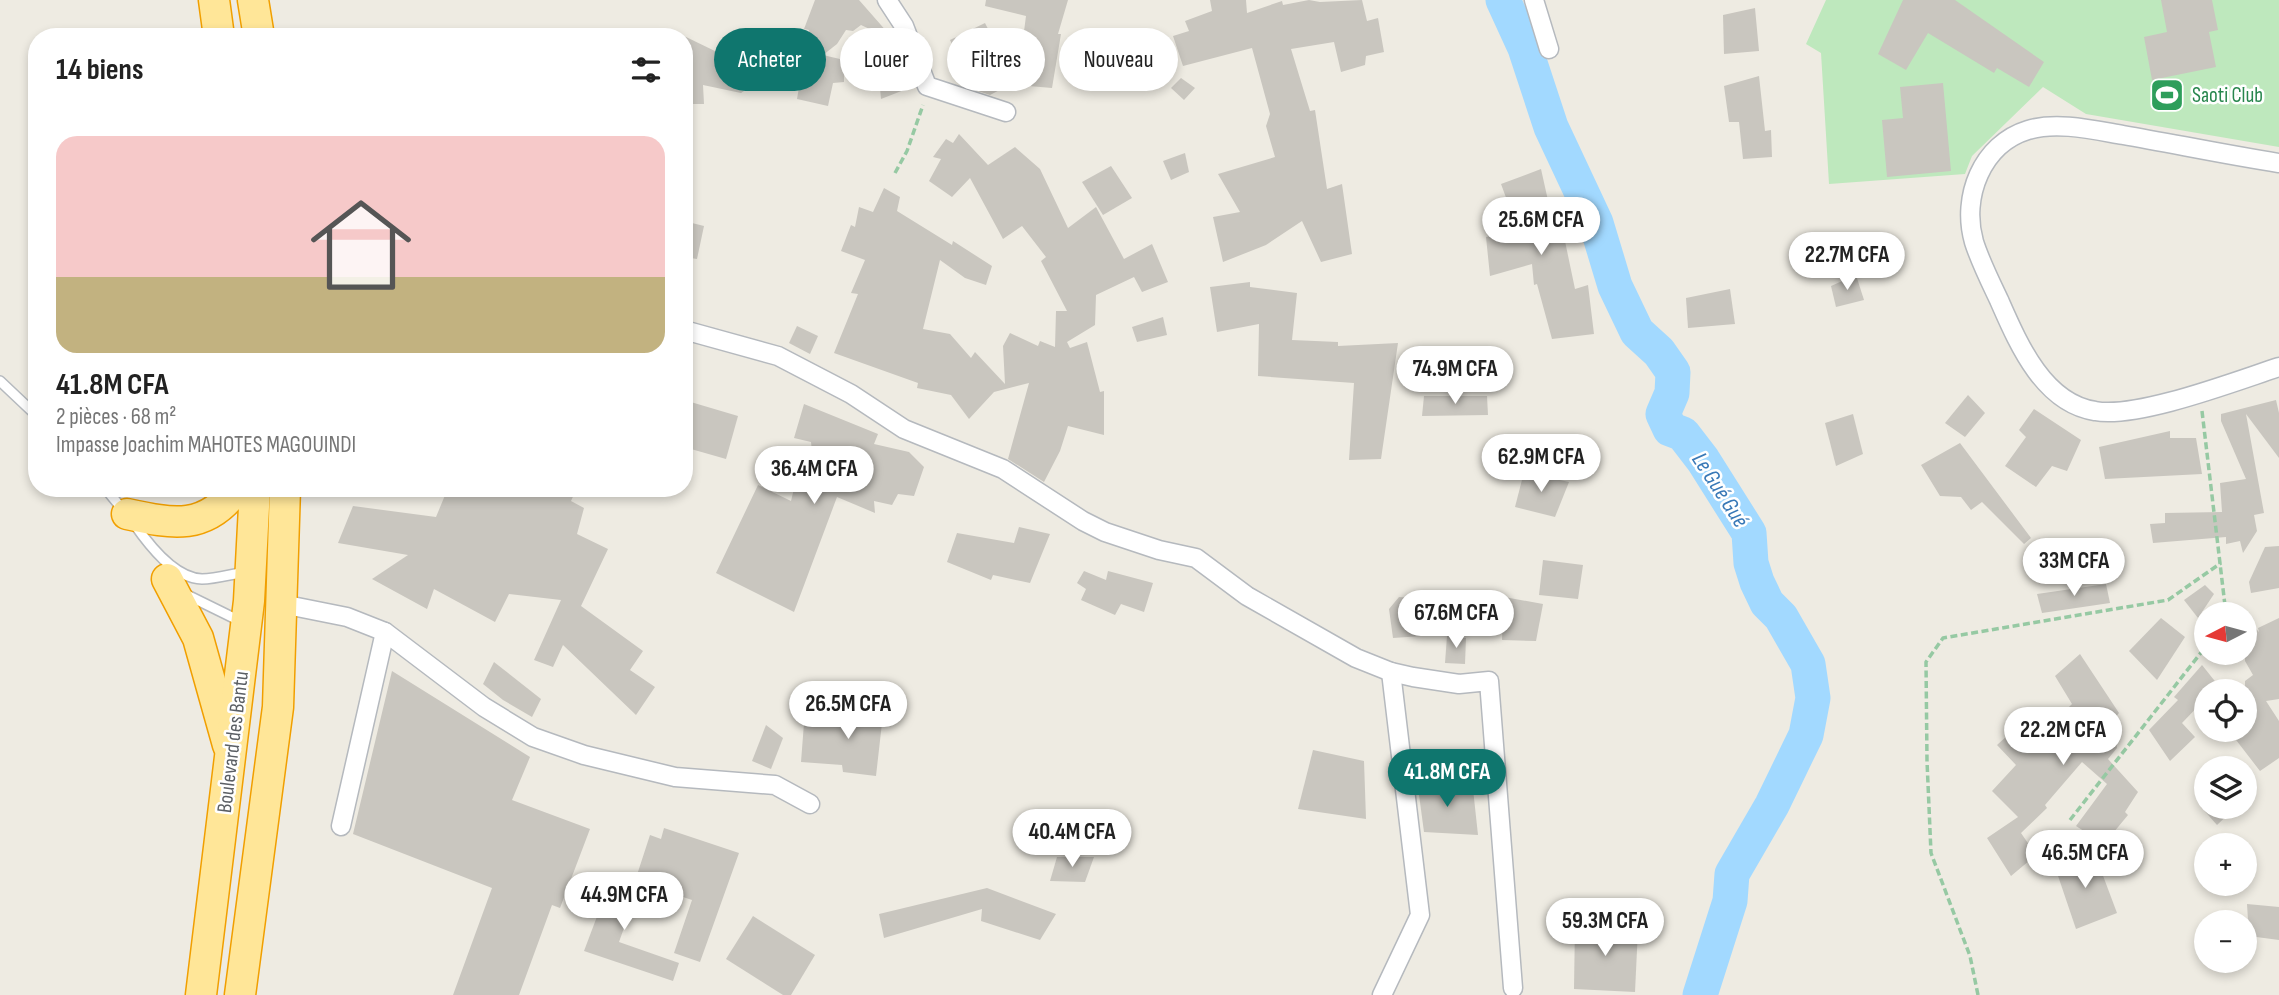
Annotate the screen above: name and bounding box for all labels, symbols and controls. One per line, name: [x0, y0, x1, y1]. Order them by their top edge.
chip: Acheter: [714, 28, 826, 91]
chip: Louer: [840, 28, 933, 91]
chip: Filtres: [947, 28, 1045, 91]
chip: Nouveau: [1059, 28, 1178, 91]
icon: filters: [627, 51, 665, 89]
text: 14 biens: [56, 52, 143, 88]
sports icon: Saoti Club: [2148, 76, 2186, 114]
place label: Saoti Club: [2192, 83, 2263, 108]
icon: home: [298, 182, 424, 308]
pin: 25.6M CFA: [1461, 198, 1621, 257]
text: 25.6M CFA: [1498, 206, 1584, 234]
pin: 22.7M CFA: [1767, 232, 1927, 292]
text: 22.7M CFA: [1805, 241, 1889, 269]
pin: 74.9M CFA: [1375, 346, 1535, 406]
text: 74.9M CFA: [1412, 355, 1498, 383]
text: 41.8M CFA: [56, 367, 168, 403]
text: 2 pièces · 68 m²: [56, 403, 176, 431]
text: Impasse Joachim MAHOTES MAGOUINDI: [56, 431, 356, 459]
pin: 62.9M CFA: [1461, 434, 1621, 494]
text: 62.9M CFA: [1498, 443, 1584, 471]
pin: 36.4M CFA: [734, 447, 894, 506]
water label: Le Gué Gué: [1685, 447, 1755, 533]
text: 36.4M CFA: [771, 455, 857, 483]
pin: 33M CFA: [2009, 538, 2139, 598]
text: 33M CFA: [2039, 547, 2109, 575]
pin: 67.6M CFA: [1376, 590, 1536, 650]
text: 67.6M CFA: [1414, 599, 1498, 627]
north arrow: [2194, 602, 2258, 665]
map controls: [2194, 602, 2257, 973]
street label: Boulevard des Bantu: [212, 670, 254, 814]
button: locate: [2194, 679, 2257, 742]
pin: 26.5M CFA: [768, 682, 928, 741]
text: 26.5M CFA: [805, 690, 891, 718]
pin: 22.2M CFA: [1983, 708, 2143, 767]
text: 22.2M CFA: [2020, 716, 2106, 744]
pin: 41.8M CFA: [1367, 750, 1527, 809]
button: layers: [2194, 756, 2257, 819]
text: 41.8M CFA: [1404, 758, 1490, 786]
pin: 40.4M CFA: [992, 810, 1152, 869]
text: 40.4M CFA: [1028, 818, 1116, 846]
pin: 46.5M CFA: [2005, 830, 2165, 890]
button: +: [2194, 833, 2257, 896]
text: 46.5M CFA: [2042, 839, 2128, 867]
pin: 44.9M CFA: [544, 872, 704, 932]
text: 44.9M CFA: [580, 881, 668, 909]
pin: 59.3M CFA: [1525, 898, 1685, 958]
text: 59.3M CFA: [1562, 907, 1648, 935]
button: −: [2194, 910, 2257, 973]

